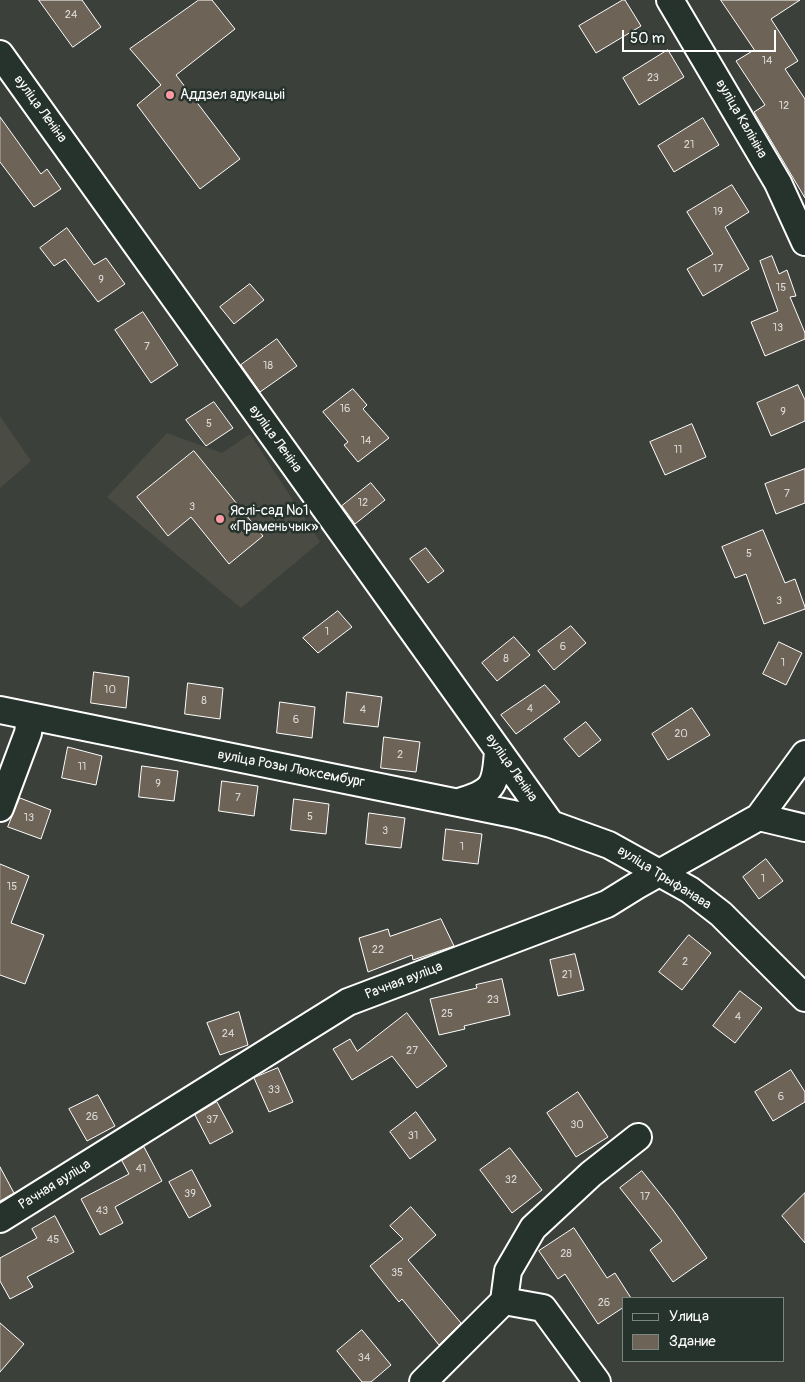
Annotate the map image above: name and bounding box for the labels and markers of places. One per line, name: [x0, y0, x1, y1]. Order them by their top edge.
place label: Аддзел адукацыі: [180, 87, 285, 103]
marker: Аддзел адукацыі: [164, 89, 176, 101]
place label: Яслі-сад №1 «Праменьчык»: [230, 503, 318, 536]
marker: Яслі-сад №1 «Праменьчык»: [214, 513, 226, 525]

